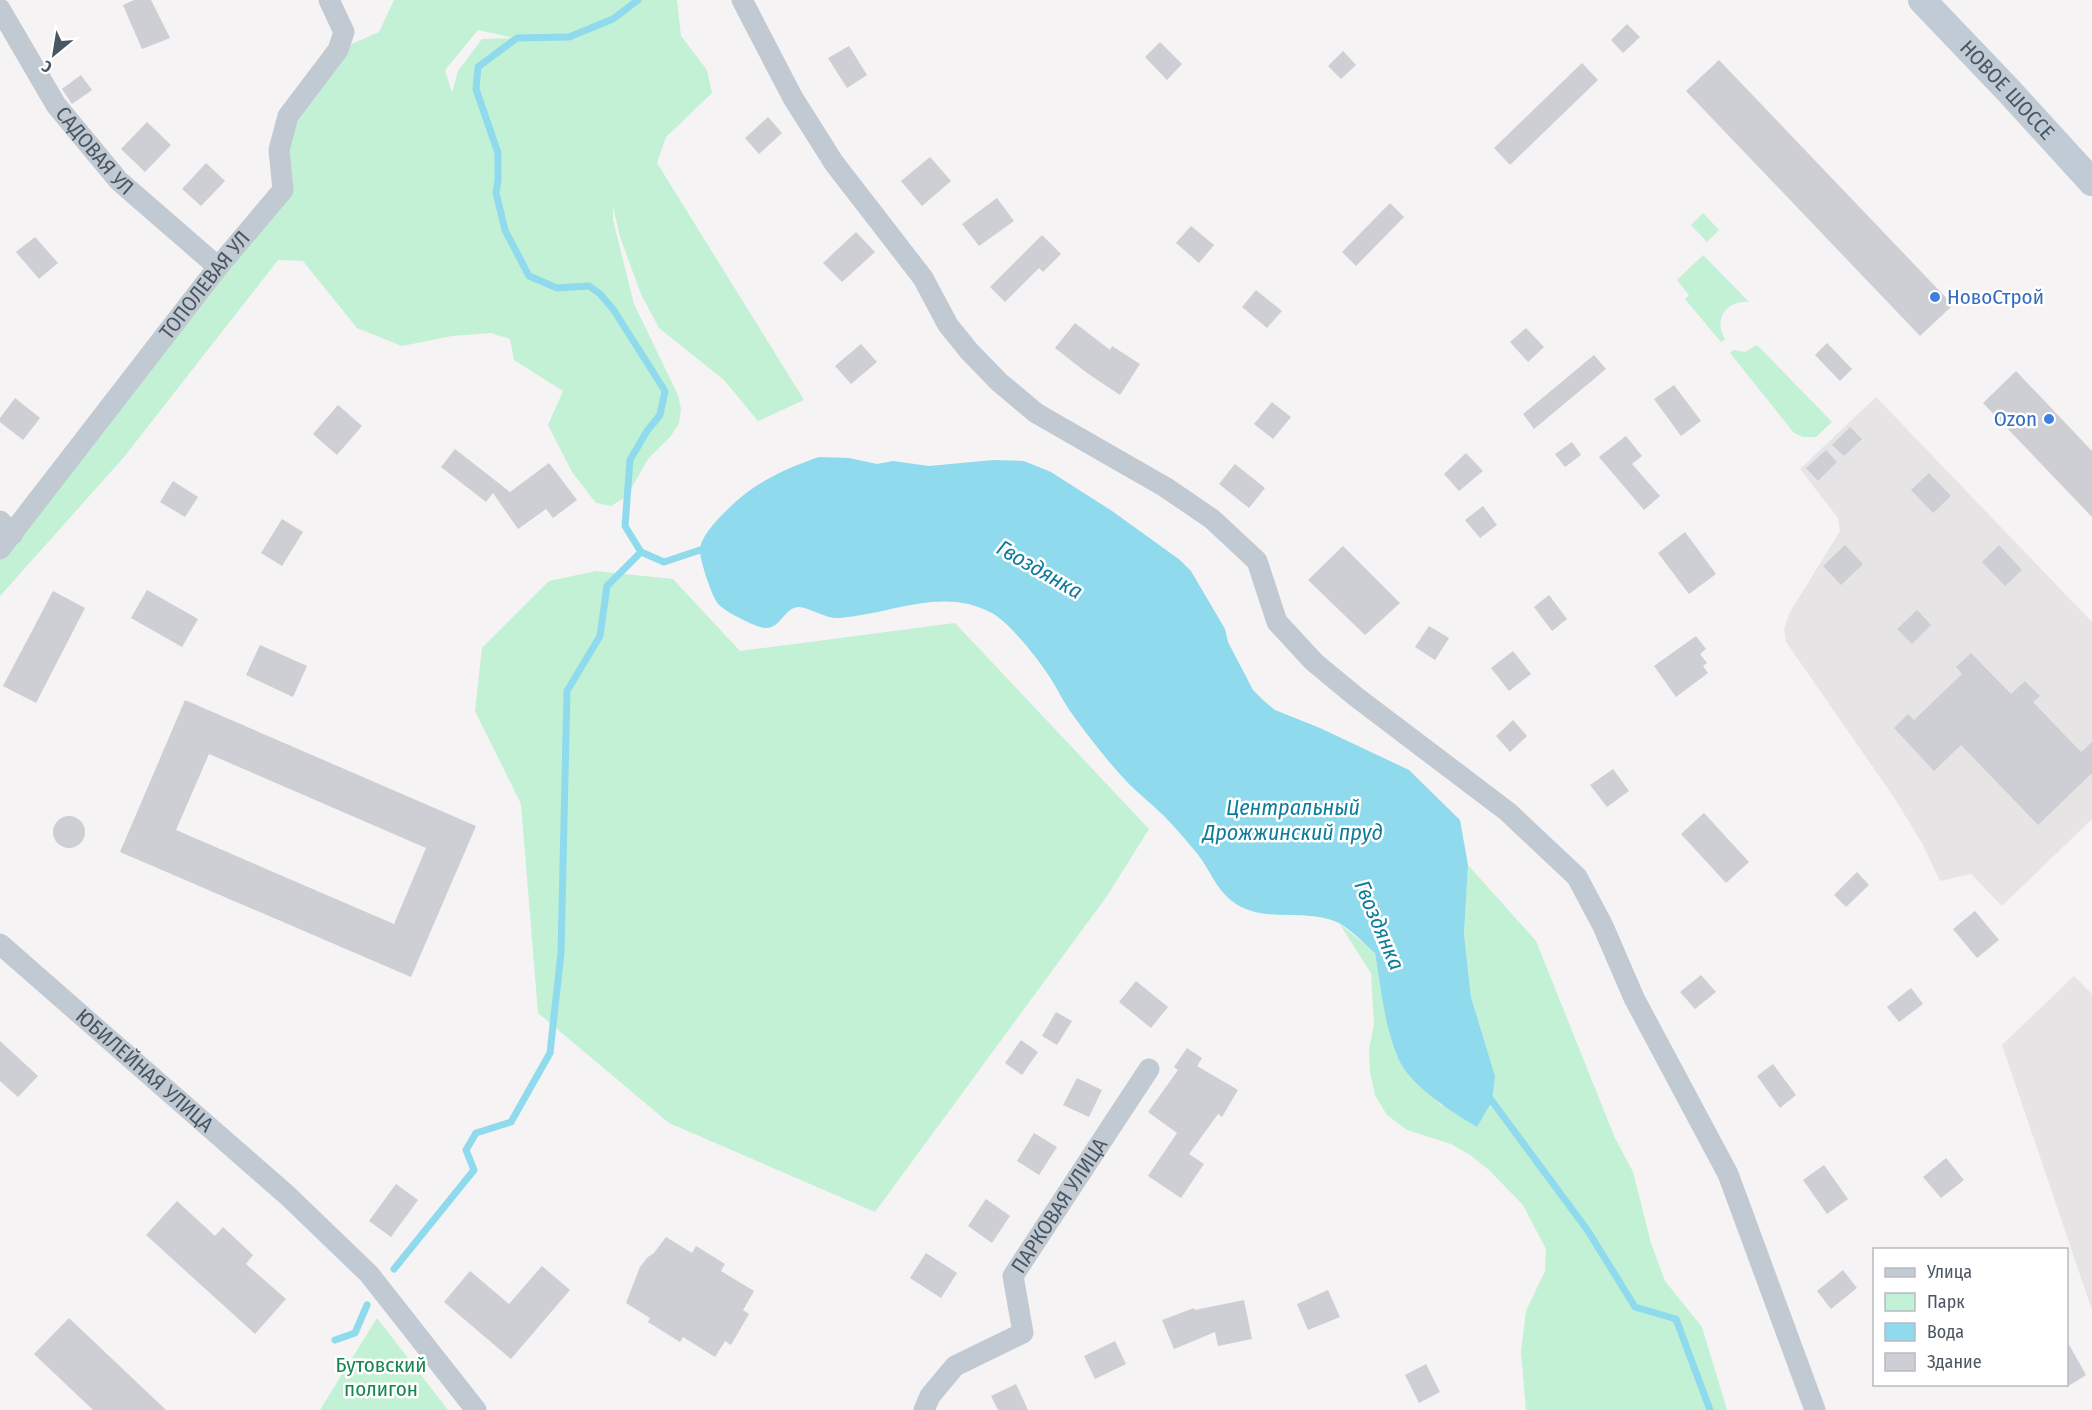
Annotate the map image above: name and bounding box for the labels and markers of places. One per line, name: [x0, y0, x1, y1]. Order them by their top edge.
place label: НовоСтрой: [1947, 284, 2044, 310]
marker: НовоСтрой: [1928, 290, 1942, 304]
place label: Ozon: [1994, 406, 2037, 432]
marker: Ozon: [2042, 412, 2056, 426]

